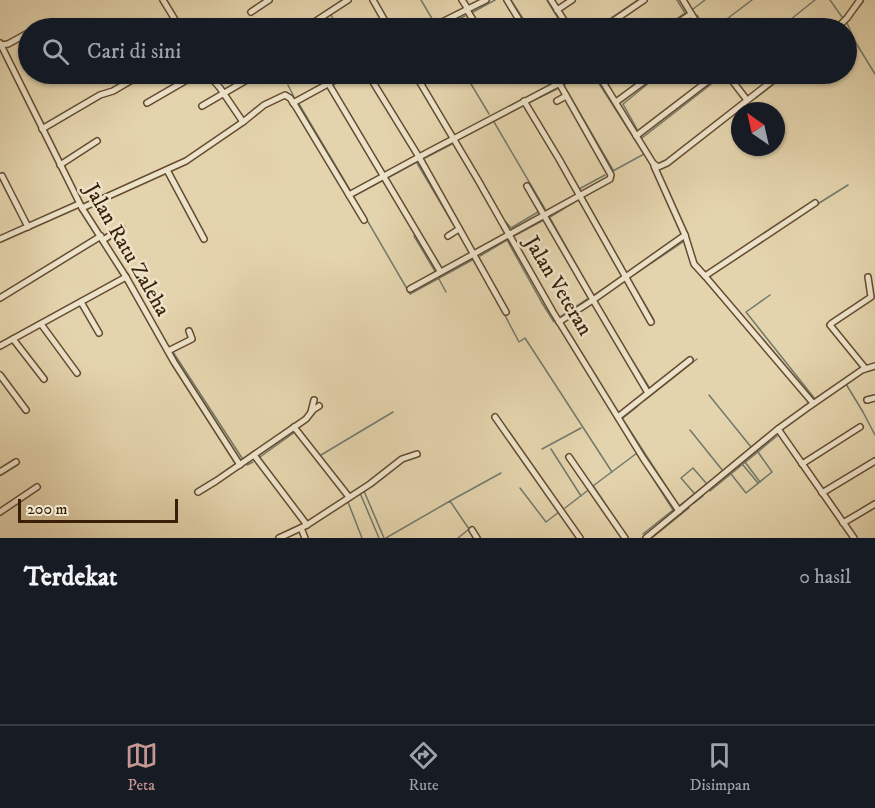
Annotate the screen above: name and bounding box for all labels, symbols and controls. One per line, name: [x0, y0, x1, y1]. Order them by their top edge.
search box: [18, 18, 857, 84]
icon: search: [39, 35, 72, 68]
text: Cari di sini: [87, 38, 181, 65]
north arrow: [731, 102, 785, 156]
street label: Jalan Ratu Zaleha: [77, 177, 176, 321]
street label: Jalan Veteran: [517, 230, 598, 341]
scale bar: [18, 496, 178, 524]
text: 200 m: [27, 499, 68, 519]
text: Terdekat: [24, 561, 117, 594]
text: 0 hasil: [799, 565, 851, 590]
tab: Peta: [125, 739, 158, 795]
tab: Rute: [407, 739, 440, 795]
tab: Disimpan: [690, 739, 750, 795]

